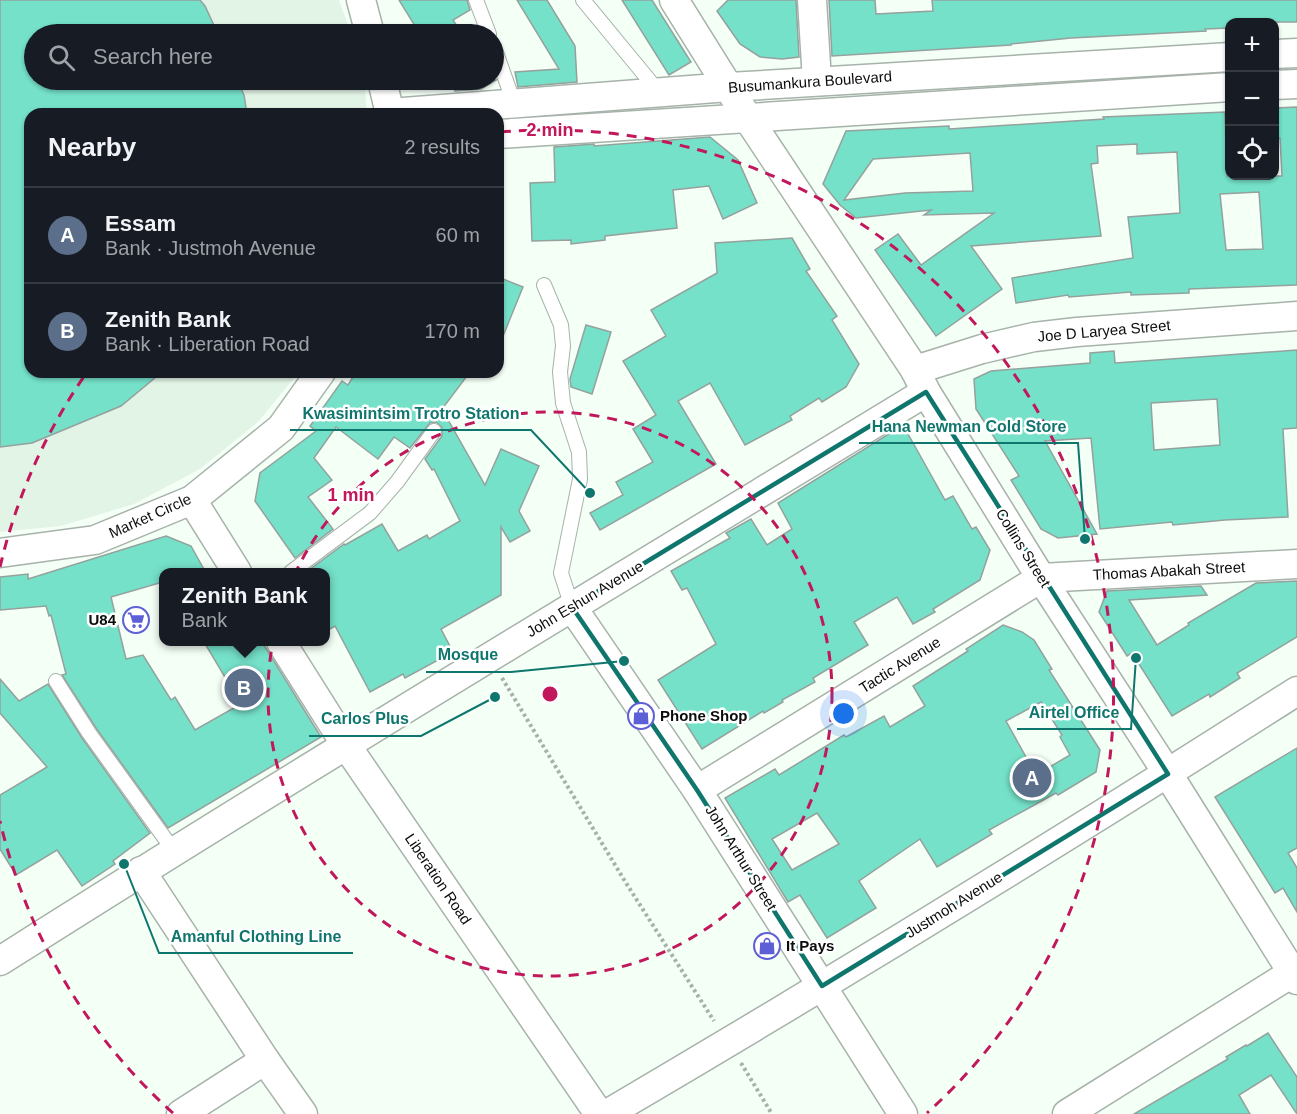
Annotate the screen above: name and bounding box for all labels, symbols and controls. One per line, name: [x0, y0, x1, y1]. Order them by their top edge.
map controls: [1225, 18, 1279, 180]
button: +: [1225, 18, 1279, 72]
search box: [24, 24, 504, 90]
icon: search: [45, 41, 78, 74]
text: Search here: [93, 44, 213, 69]
street label: Busumankura Boulevard: [727, 67, 892, 96]
button: −: [1225, 72, 1279, 126]
text: 2 min: [526, 120, 574, 140]
button: locate: [1225, 126, 1279, 180]
text: Nearby: [48, 132, 136, 162]
text: 2 results: [404, 136, 480, 158]
text: Essam: [105, 211, 176, 236]
text: A: [60, 224, 75, 246]
text: 60 m: [436, 224, 480, 246]
text: Bank · Justmoh Avenue: [105, 237, 316, 259]
text: Zenith Bank: [105, 307, 231, 332]
street label: Joe D Laryea Street: [1037, 316, 1172, 345]
text: B: [60, 320, 75, 342]
text: 170 m: [424, 320, 480, 342]
text: Bank · Liberation Road: [105, 333, 310, 355]
callout: Kwasimintsim Trotro Station: [290, 396, 531, 430]
text: Kwasimintsim Trotro Station: [303, 405, 519, 422]
callout: Hana Newman Cold Store: [859, 409, 1078, 443]
text: Hana Newman Cold Store: [872, 418, 1066, 435]
text: 1 min: [327, 485, 375, 505]
street label: Market Circle: [106, 490, 194, 541]
street label: Collins Street: [993, 505, 1055, 591]
street label: John Eshun Avenue: [523, 557, 646, 640]
street label: Thomas Abakah Street: [1092, 558, 1246, 583]
popup: [159, 568, 330, 646]
text: Zenith Bank: [182, 583, 307, 608]
supermarket icon: U84: [121, 605, 151, 635]
text: Bank: [182, 609, 227, 631]
place label: U84: [88, 611, 117, 628]
street label: Tactic Avenue: [856, 633, 943, 696]
callout: Mosque: [426, 638, 511, 672]
text: Mosque: [438, 646, 498, 663]
pin: B: [224, 666, 264, 710]
centre of rings: [540, 684, 560, 704]
callout: Airtel Office: [1017, 695, 1131, 729]
your location: [829, 699, 858, 728]
shop icon: Phone Shop: [626, 701, 656, 731]
callout: Carlos Plus: [309, 702, 421, 736]
text: Airtel Office: [1029, 704, 1119, 721]
place label: Phone Shop: [660, 707, 748, 724]
text: Carlos Plus: [321, 710, 409, 727]
pin: A: [1012, 756, 1052, 800]
street label: John Arthur Street: [702, 802, 781, 914]
street label: Liberation Road: [402, 830, 475, 927]
street label: Justmoh Avenue: [902, 868, 1005, 941]
callout: Amanful Clothing Line: [159, 919, 353, 953]
text: Amanful Clothing Line: [171, 928, 341, 945]
shop icon: It Pays: [752, 931, 782, 961]
place label: It Pays: [786, 937, 834, 954]

